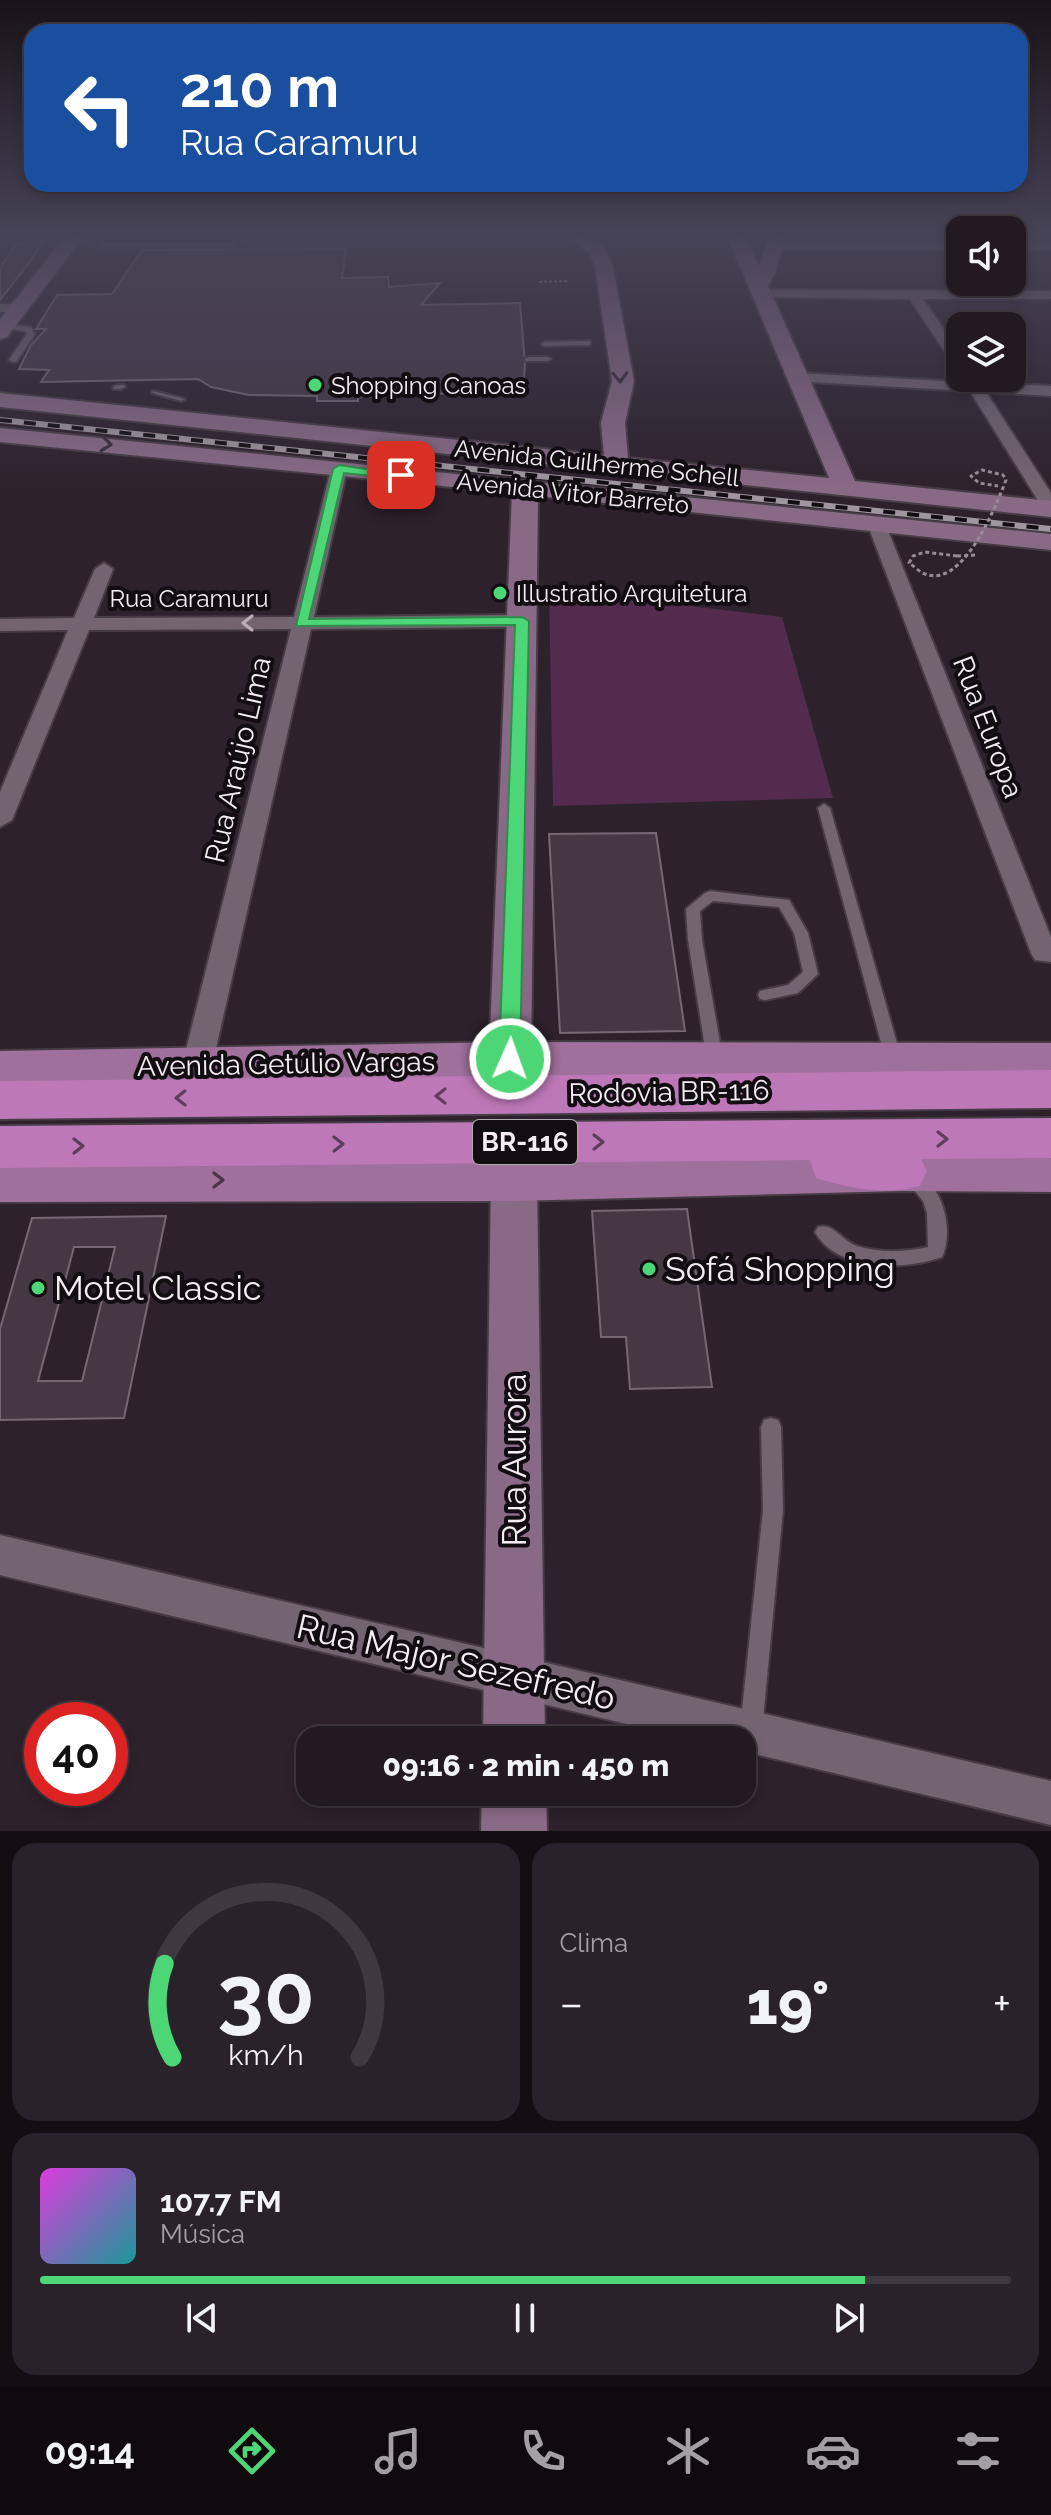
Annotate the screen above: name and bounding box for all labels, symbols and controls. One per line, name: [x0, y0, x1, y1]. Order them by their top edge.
text: 210 m: [180, 54, 339, 120]
icon: left: [48, 56, 152, 160]
text: Rua Caramuru: [180, 121, 418, 163]
map controls: [946, 216, 1026, 392]
button: sound: [946, 216, 1026, 296]
button: layers: [946, 312, 1026, 392]
place label: Shopping Canoas: [331, 371, 526, 400]
one-way arrow: [611, 371, 629, 384]
marker: Shopping Canoas: [306, 376, 324, 394]
street label: Avenida Guilherme Schell: [453, 434, 741, 492]
one-way arrow: [99, 435, 112, 452]
pin: [367, 441, 435, 509]
icon: arrive: [379, 453, 423, 497]
street label: Avenida Vitor Barreto: [455, 466, 691, 520]
place label: Illustratio Arquitetura: [516, 579, 747, 608]
street label: Rua Caramuru: [110, 584, 268, 613]
marker: Illustratio Arquitetura: [491, 584, 509, 602]
one-way arrow: [241, 614, 254, 632]
street label: Rua Europa: [946, 652, 1030, 802]
street label: Rua Araújo Lima: [198, 654, 278, 866]
position arrow: [468, 1017, 552, 1101]
street label: Avenida Getúlio Vargas: [137, 1045, 435, 1083]
street label: Rodovia BR-116: [568, 1074, 770, 1110]
one-way arrow: [434, 1087, 447, 1105]
one-way arrow: [174, 1089, 187, 1107]
road number: BR-116: [473, 1120, 577, 1164]
one-way arrow: [936, 1130, 949, 1148]
one-way arrow: [592, 1133, 605, 1150]
one-way arrow: [332, 1135, 345, 1153]
one-way arrow: [72, 1138, 85, 1155]
one-way arrow: [212, 1172, 225, 1189]
place label: Sofá Shopping: [665, 1249, 895, 1289]
marker: Sofá Shopping: [640, 1260, 658, 1278]
place label: Motel Classic: [54, 1268, 261, 1308]
marker: Motel Classic: [29, 1279, 47, 1297]
street label: Rua Aurora: [494, 1373, 534, 1547]
street label: Rua Major Sezefredo: [293, 1606, 619, 1718]
speed limit sign: 40: [24, 1702, 128, 1806]
text: 09:16 · 2 min · 450 m: [383, 1748, 669, 1783]
text: Clima: [560, 1928, 628, 1958]
text: 30: [217, 1946, 315, 2043]
text: 19°: [747, 1968, 829, 2038]
text: −: [560, 1978, 583, 2029]
text: +: [993, 1978, 1011, 2029]
text: km/h: [228, 2038, 303, 2072]
text: 107.7 FM: [160, 2184, 282, 2219]
text: Música: [160, 2219, 245, 2249]
icon: previous: [180, 2296, 224, 2340]
icon: pause: [503, 2296, 547, 2340]
icon: next: [827, 2296, 871, 2340]
icon: directions: [224, 2423, 280, 2479]
icon: music: [370, 2423, 426, 2479]
icon: phone: [515, 2423, 571, 2479]
icon: climate: [660, 2423, 716, 2479]
icon: car: [805, 2423, 861, 2479]
icon: filters: [950, 2423, 1006, 2479]
text: 09:14: [45, 2430, 135, 2472]

